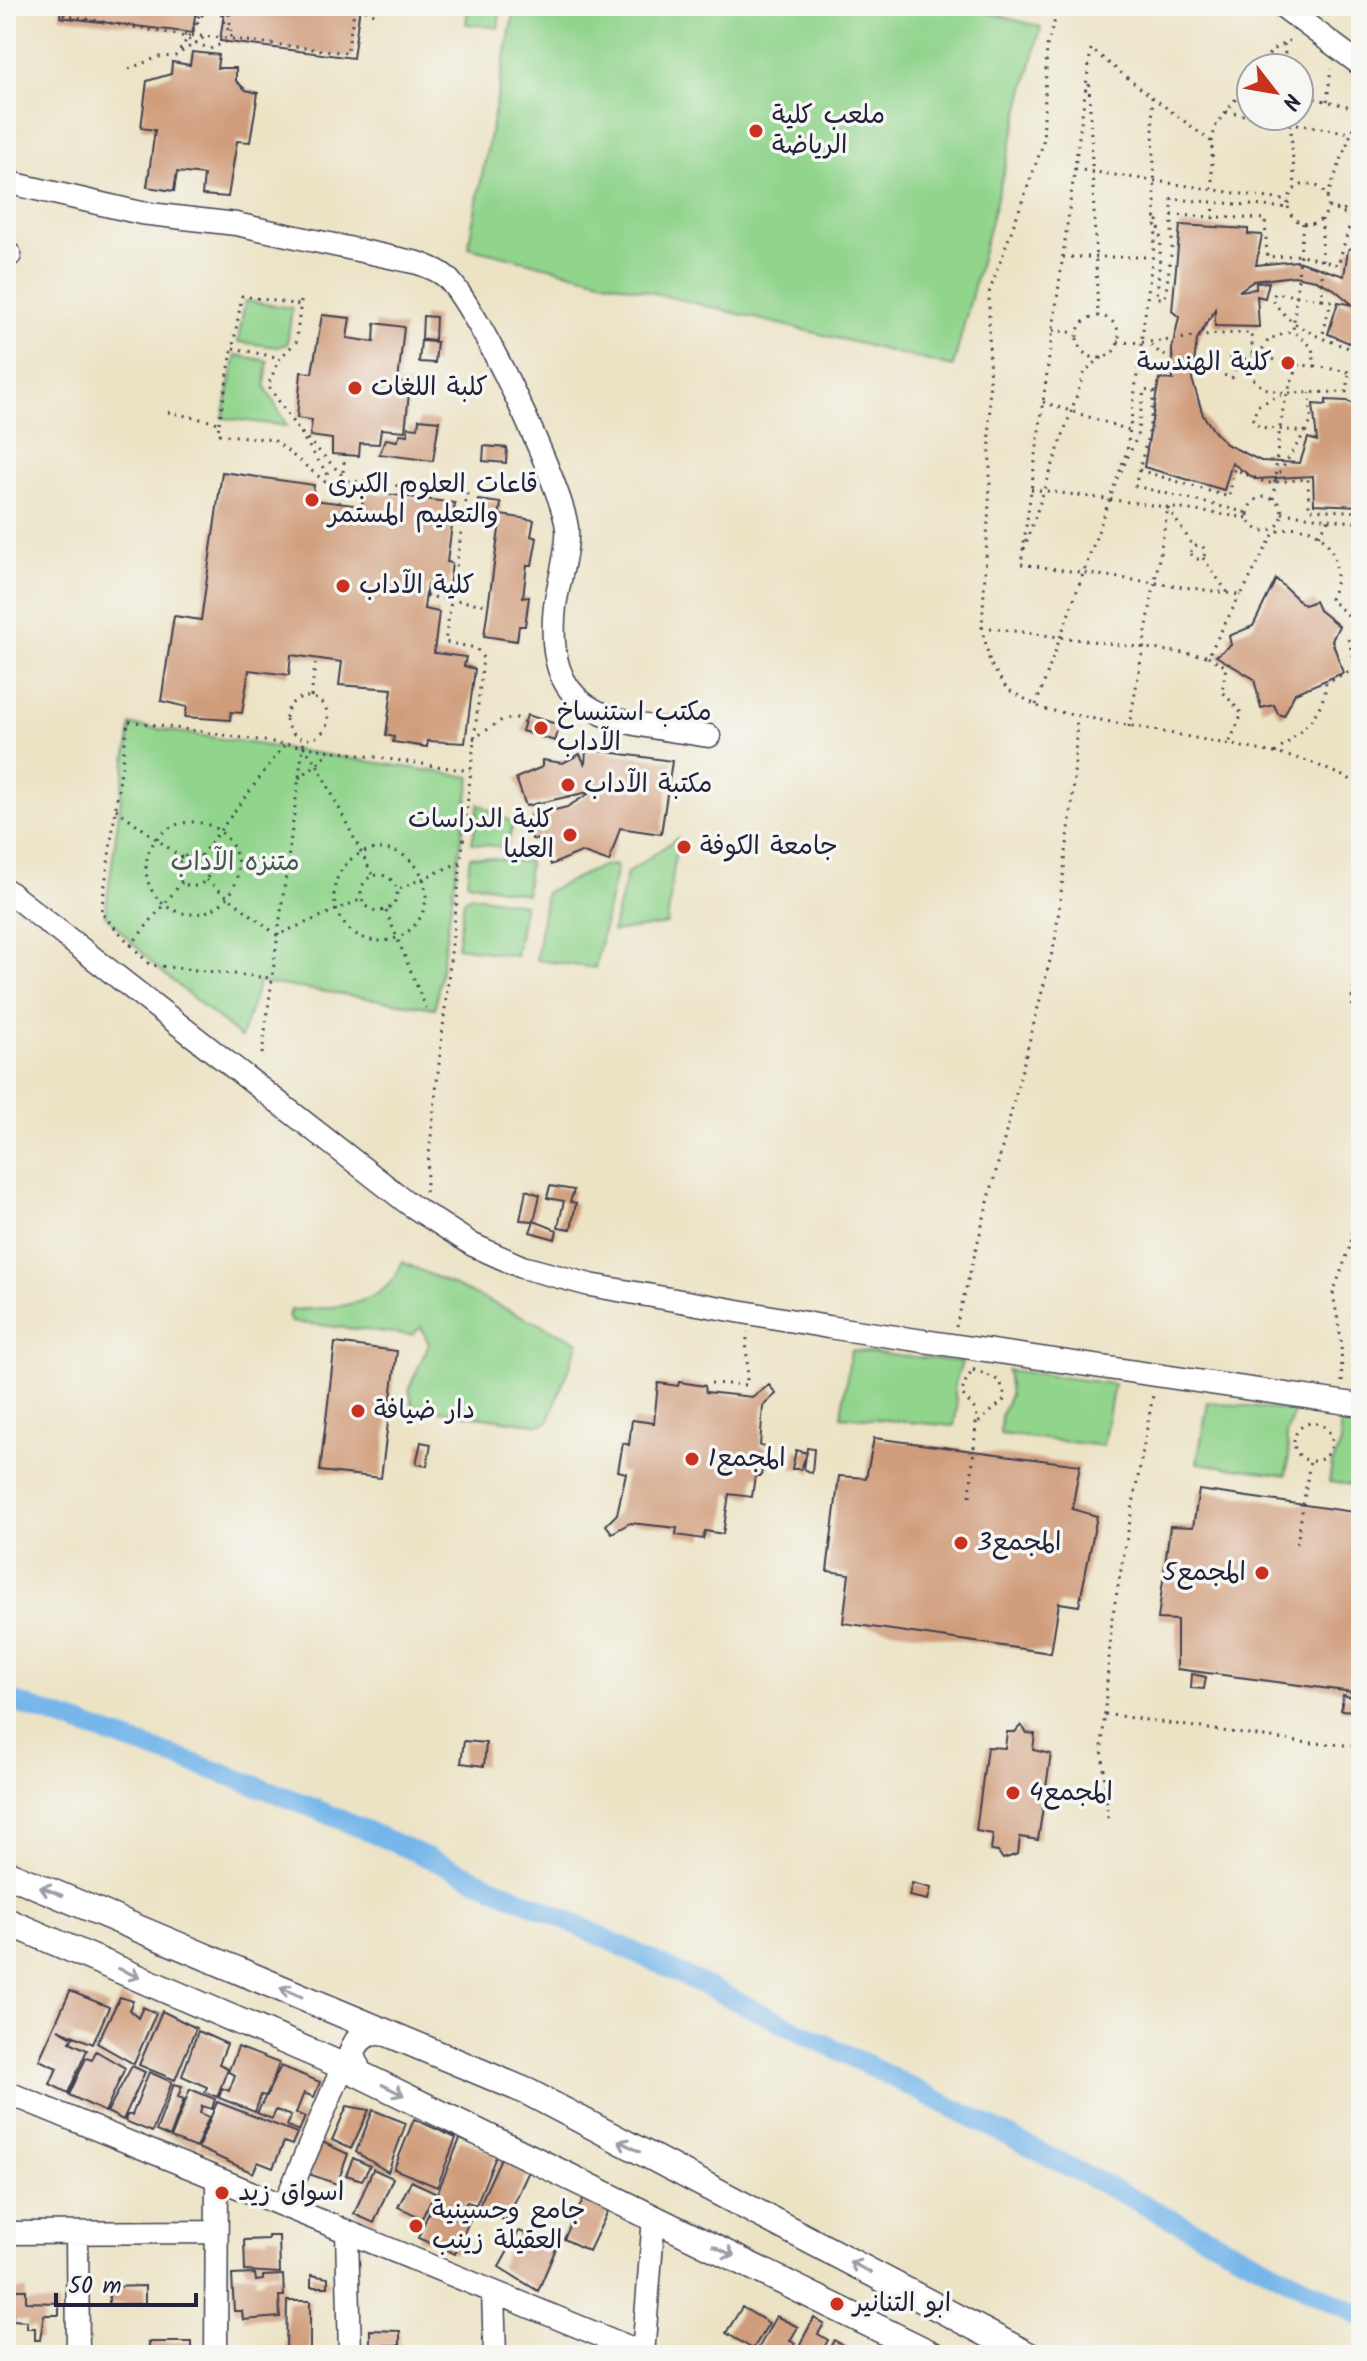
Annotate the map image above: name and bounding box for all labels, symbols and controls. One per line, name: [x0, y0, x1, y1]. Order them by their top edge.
north arrow: [1235, 52, 1315, 132]
text: N: [1271, 86, 1309, 116]
place label: ملعب كلية الرياضة: [772, 95, 885, 167]
marker: ملعب كلية الرياضة: [747, 122, 765, 140]
place label: كلية الهندسة: [1137, 342, 1272, 384]
marker: كلية الهندسة: [1279, 354, 1297, 372]
place label: كلبة اللغات: [371, 367, 488, 409]
marker: كلبة اللغات: [346, 379, 364, 397]
place label: قاعات العلوم الكبرى والتعليم المستمر: [326, 464, 538, 536]
marker: قاعات العلوم الكبرى والتعليم المستمر: [303, 491, 321, 509]
place label: كلية الآداب: [359, 565, 474, 607]
marker: كلية الآداب: [334, 577, 352, 595]
place label: مكتب استنساخ الآداب: [557, 692, 712, 764]
marker: مكتب استنساخ الآداب: [532, 719, 550, 737]
place label: مكتبة الآداب: [584, 764, 712, 806]
marker: مكتبة الآداب: [559, 776, 577, 794]
place label: كلية الدراسات العليا: [408, 799, 554, 871]
marker: كلية الدراسات العليا: [561, 826, 579, 844]
place label: جامعة الكوفة: [700, 826, 838, 868]
marker: جامعة الكوفة: [675, 838, 693, 856]
park label: متنزه الآداب: [170, 842, 300, 884]
place label: دار ضيافة: [374, 1390, 475, 1432]
marker: دار ضيافة: [349, 1402, 367, 1420]
place label: المجمع1: [708, 1438, 786, 1480]
marker: المجمع1: [683, 1450, 701, 1468]
place label: المجمع3: [977, 1522, 1061, 1564]
marker: المجمع3: [952, 1534, 970, 1552]
place label: المجمع5: [1162, 1552, 1246, 1594]
marker: المجمع5: [1253, 1564, 1271, 1582]
place label: المجمع4: [1029, 1772, 1113, 1814]
marker: المجمع4: [1004, 1784, 1022, 1802]
one-way arrow: [39, 1883, 64, 1898]
one-way arrow: [117, 1966, 141, 1981]
one-way arrow: [279, 1984, 304, 1999]
one-way arrow: [380, 2083, 404, 2098]
one-way arrow: [618, 2137, 642, 2153]
place label: اسواق زيد: [238, 2172, 344, 2214]
marker: اسواق زيد: [213, 2184, 231, 2202]
place label: جامع وحسينية العقيلة زينب: [432, 2190, 585, 2262]
marker: جامع وحسينية العقيلة زينب: [407, 2217, 425, 2235]
one-way arrow: [711, 2244, 735, 2260]
scale bar: [56, 2257, 196, 2307]
one-way arrow: [848, 2258, 872, 2274]
text: 50 m: [68, 2267, 122, 2306]
place label: ابو التنانير: [851, 2283, 951, 2325]
marker: ابو التنانير: [828, 2295, 846, 2313]

